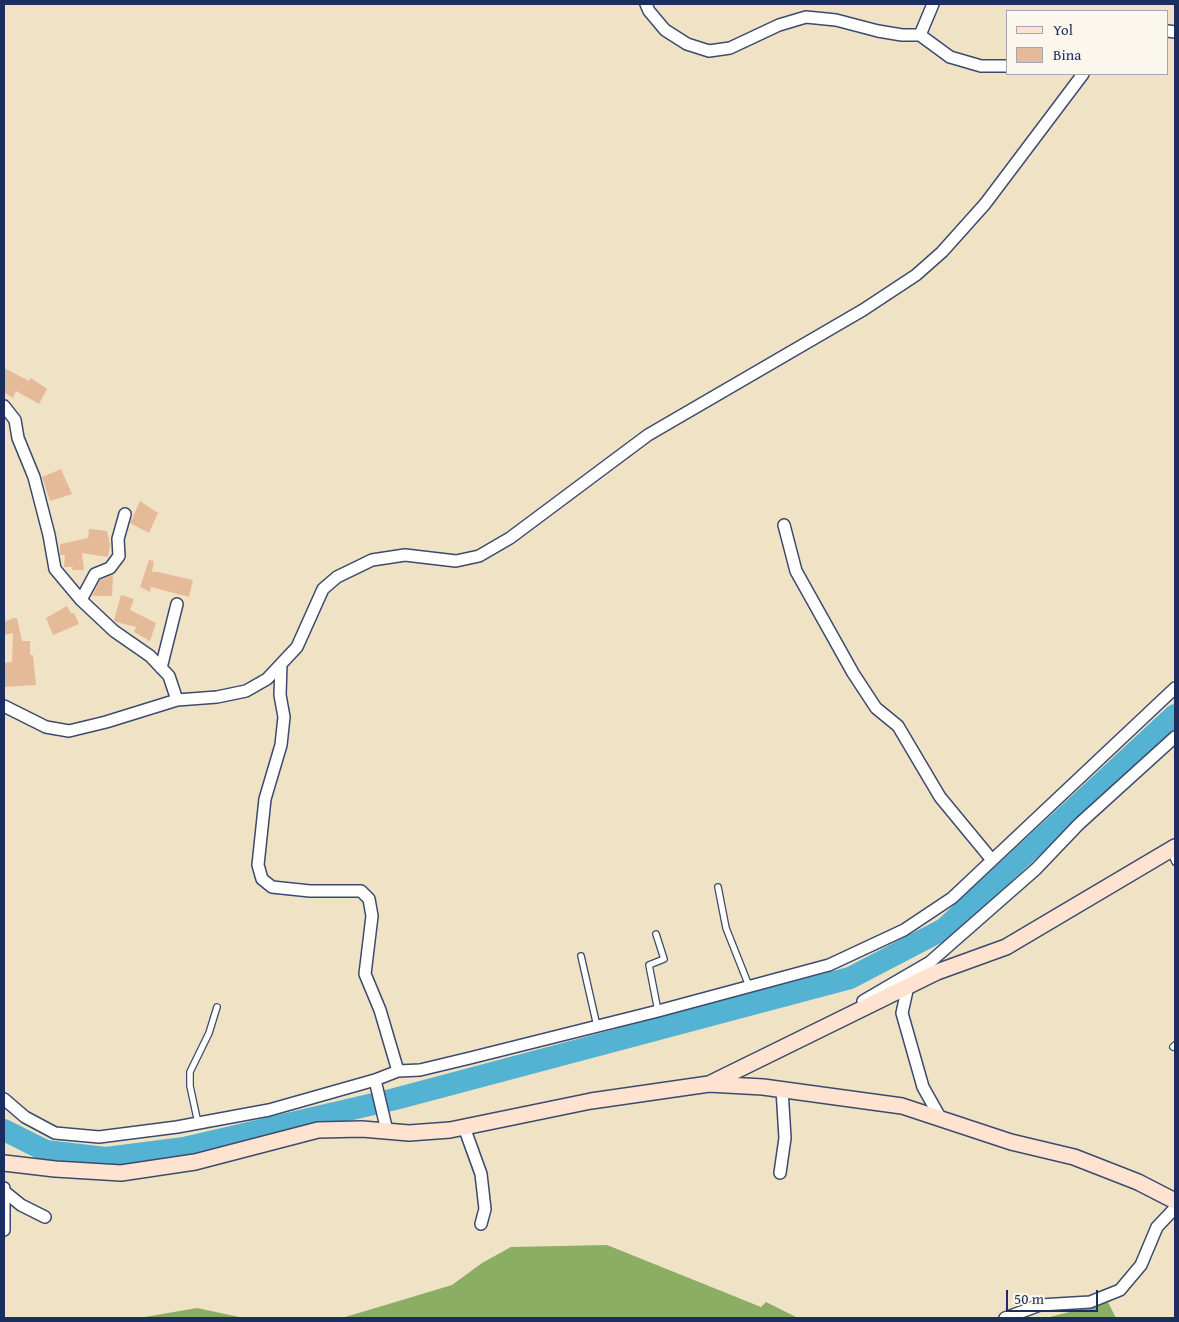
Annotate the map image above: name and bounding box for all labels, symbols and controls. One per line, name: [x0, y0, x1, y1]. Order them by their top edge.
legend: [1006, 10, 1169, 75]
text: Yol: [1053, 19, 1073, 40]
text: Bina: [1053, 44, 1081, 65]
scale bar: [1009, 1280, 1102, 1312]
text: 50 m: [1014, 1288, 1044, 1309]

